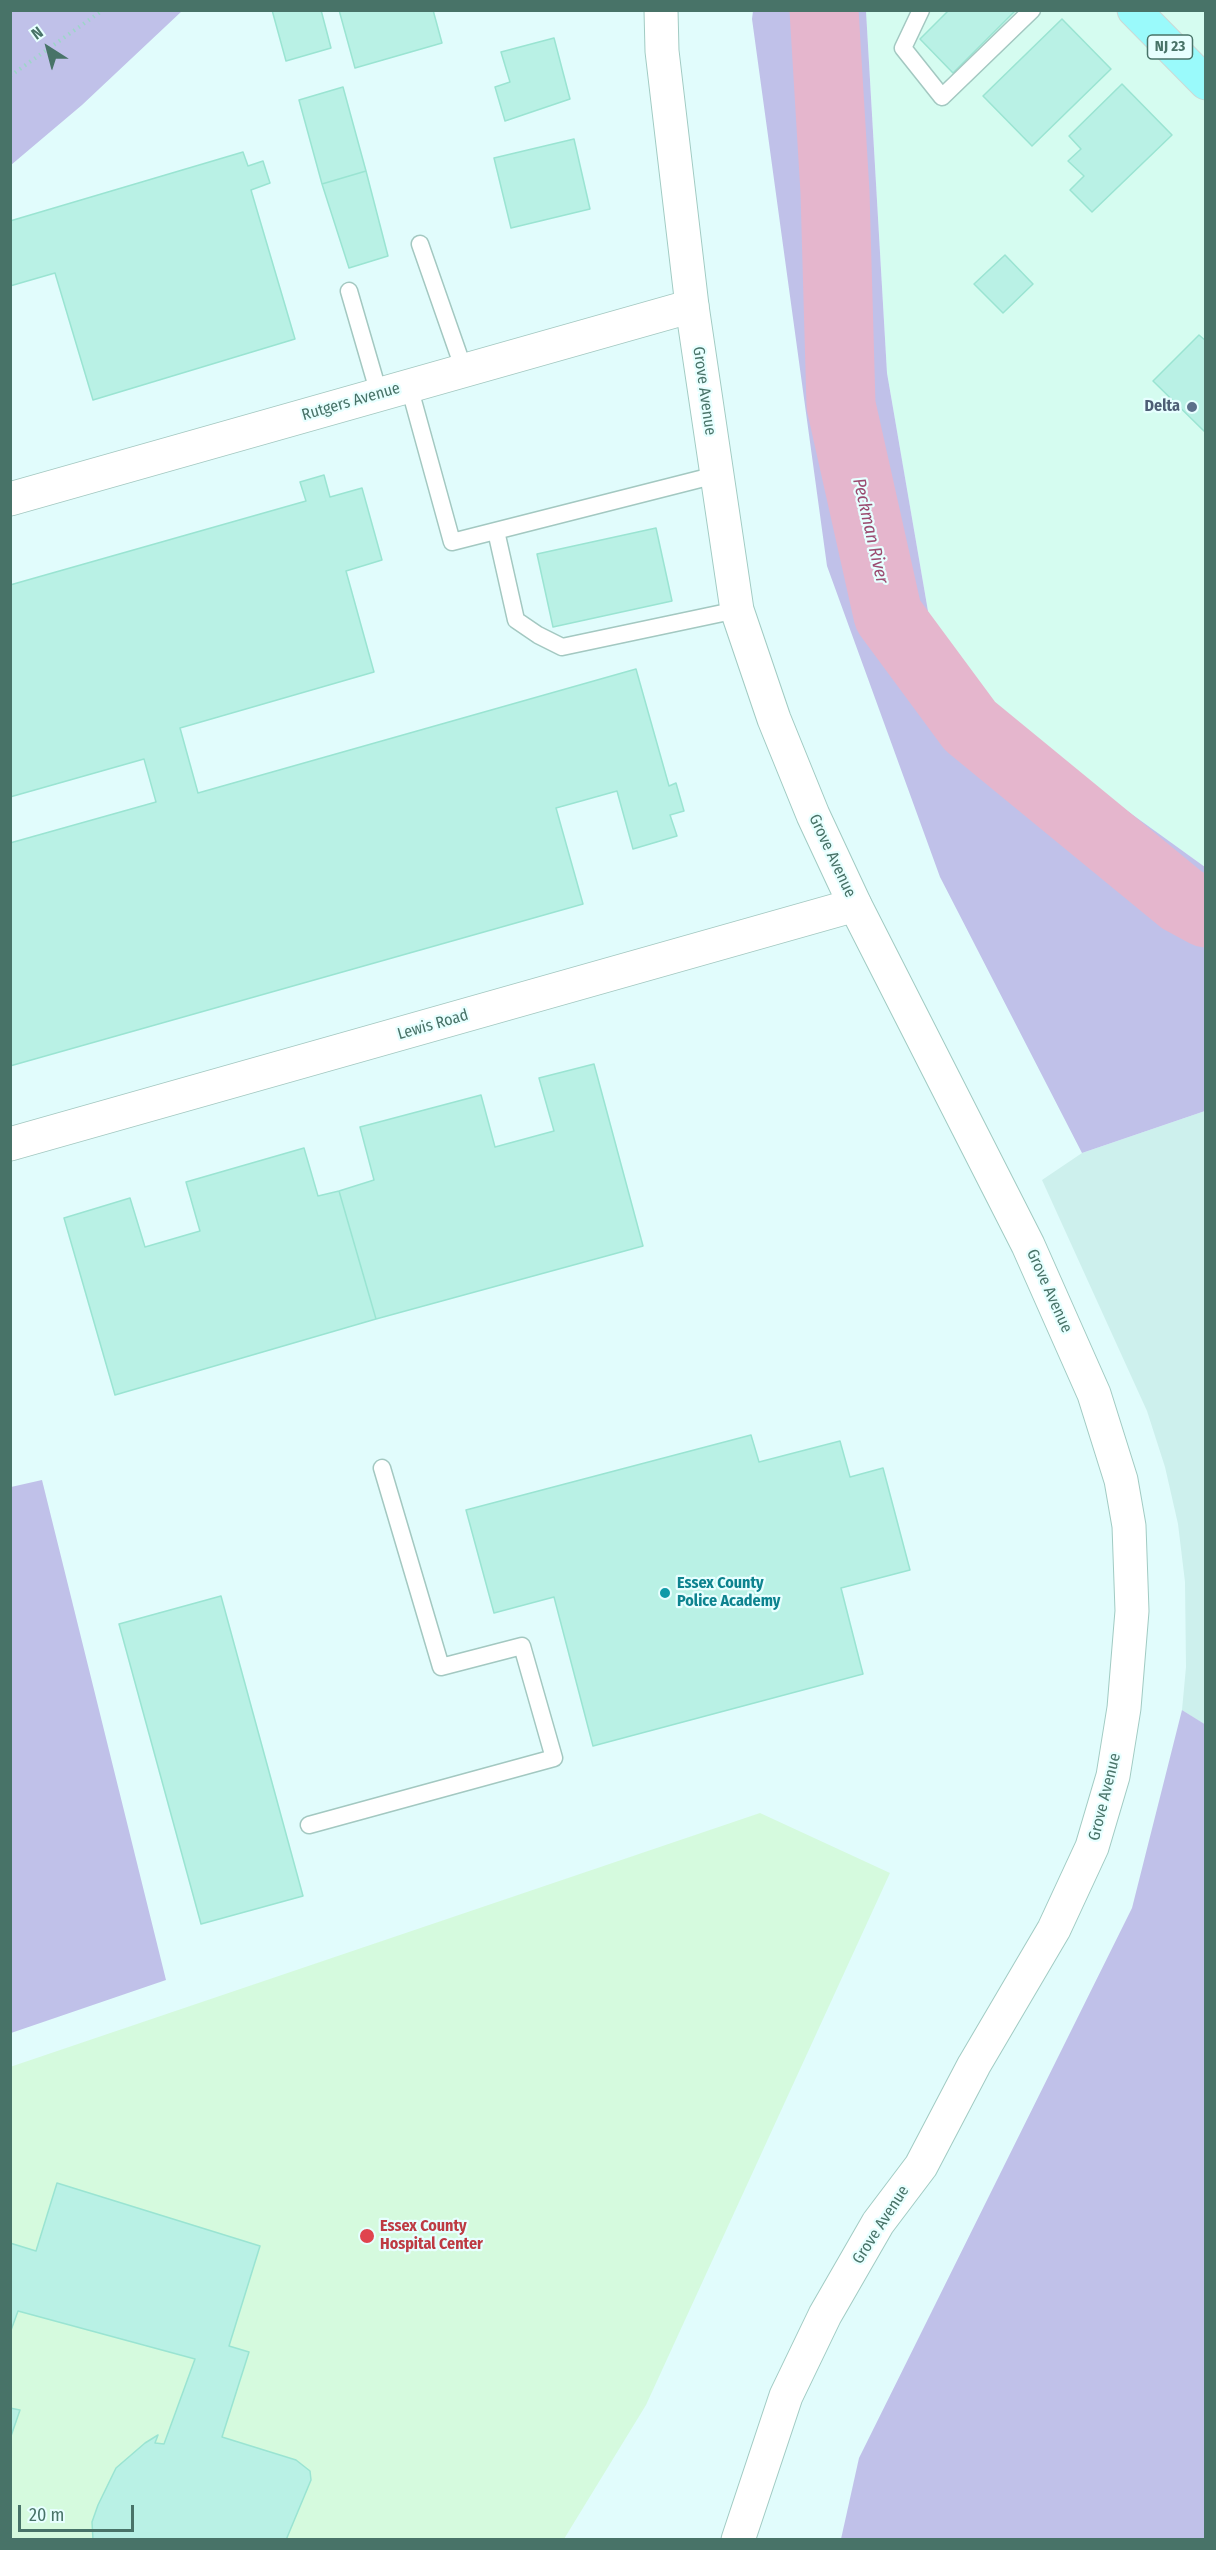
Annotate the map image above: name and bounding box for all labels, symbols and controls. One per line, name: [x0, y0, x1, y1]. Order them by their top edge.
north arrow: [18, 18, 78, 78]
text: N: [28, 23, 47, 44]
road number: NJ 23: [1148, 35, 1192, 59]
street label: Grove Avenue: [688, 345, 720, 437]
street label: Rutgers Avenue: [300, 379, 402, 425]
place label: Delta: [1145, 397, 1180, 417]
marker: Delta: [1185, 400, 1199, 414]
water label: Peckman River: [847, 476, 893, 586]
street label: Grove Avenue: [804, 811, 860, 901]
street label: Lewis Road: [395, 1006, 471, 1044]
street label: Grove Avenue: [1022, 1246, 1076, 1336]
place label: Essex County Police Academy: [677, 1574, 780, 1612]
marker: Essex County Police Academy: [658, 1586, 672, 1600]
street label: Grove Avenue: [1085, 1751, 1125, 1843]
street label: Grove Avenue: [849, 2182, 913, 2268]
place label: Essex County Hospital Center: [380, 2217, 483, 2255]
marker: Essex County Hospital Center: [358, 2227, 376, 2245]
scale bar: [21, 2493, 136, 2531]
text: 20 m: [29, 2504, 64, 2526]

